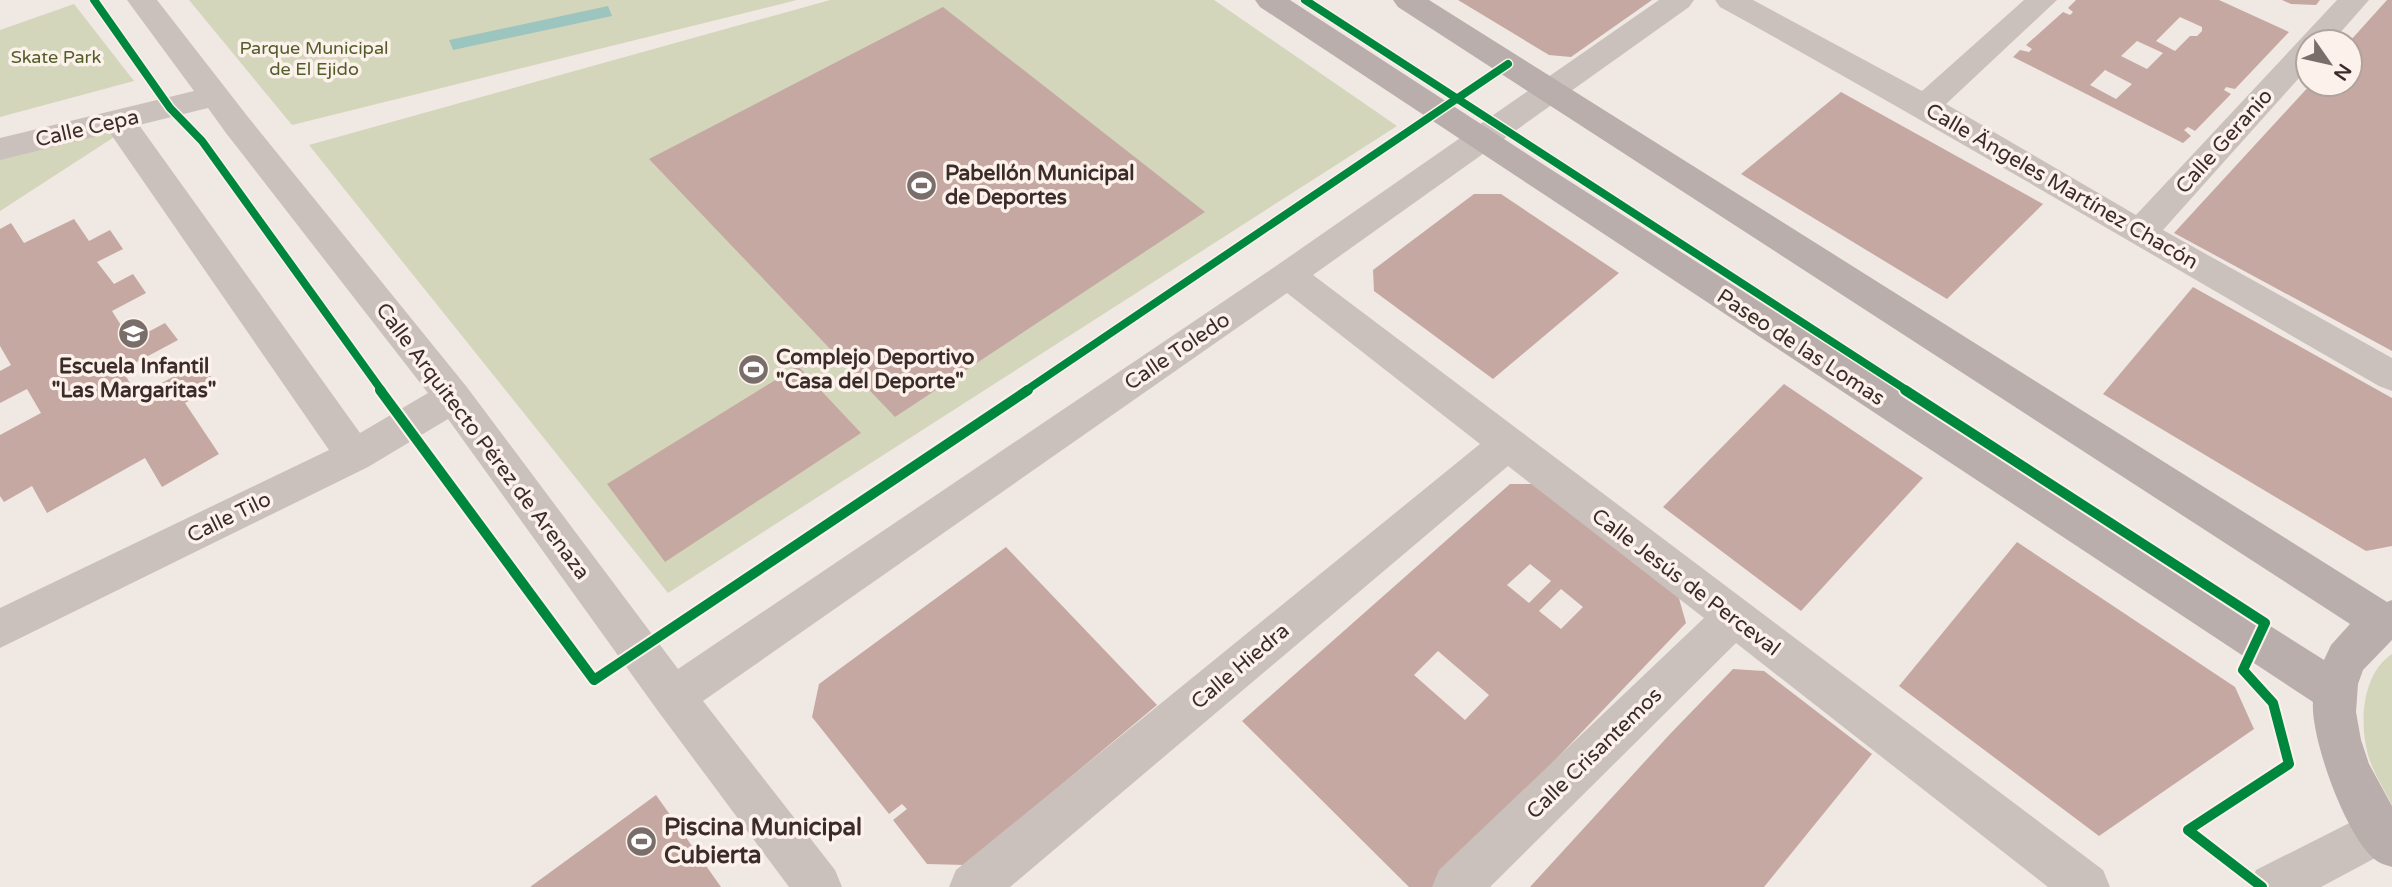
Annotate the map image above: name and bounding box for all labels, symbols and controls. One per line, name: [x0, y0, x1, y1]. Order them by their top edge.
north arrow: [2294, 28, 2364, 98]
park label: Parque Municipal de El Ejido: [239, 37, 389, 80]
park label: Skate Park: [11, 46, 101, 68]
text: N: [2329, 59, 2356, 84]
street label: Calle Geranio: [2171, 84, 2278, 199]
street label: Calle Ängeles Martínez Chacón: [1921, 98, 2202, 275]
street label: Calle Cepa: [33, 104, 141, 153]
place label: Pabellón Municipal de Deportes: [945, 161, 1135, 210]
sports icon: Pabellón Municipal de Deportes: [905, 168, 939, 202]
street label: Paseo de las Lomas: [1712, 284, 1889, 411]
street label: Calle Arquitecto Pérez de Arenaza: [370, 298, 595, 584]
street label: Calle Toledo: [1120, 307, 1235, 396]
school or university icon: Escuela Infantil "Las Margaritas": [117, 317, 151, 351]
place label: Complejo Deportivo "Casa del Deporte": [776, 345, 975, 394]
sports icon: Complejo Deportivo "Casa del Deporte": [736, 352, 770, 386]
place label: Escuela Infantil "Las Margaritas": [52, 354, 216, 403]
street label: Calle Tilo: [183, 486, 275, 548]
street label: Calle Jesús de Perceval: [1587, 503, 1785, 661]
street label: Calle Hiedra: [1186, 618, 1294, 715]
street label: Calle Crisantemos: [1522, 682, 1667, 824]
place label: Piscina Municipal Cubierta: [664, 813, 862, 870]
sports icon: Piscina Municipal Cubierta: [624, 824, 658, 858]

